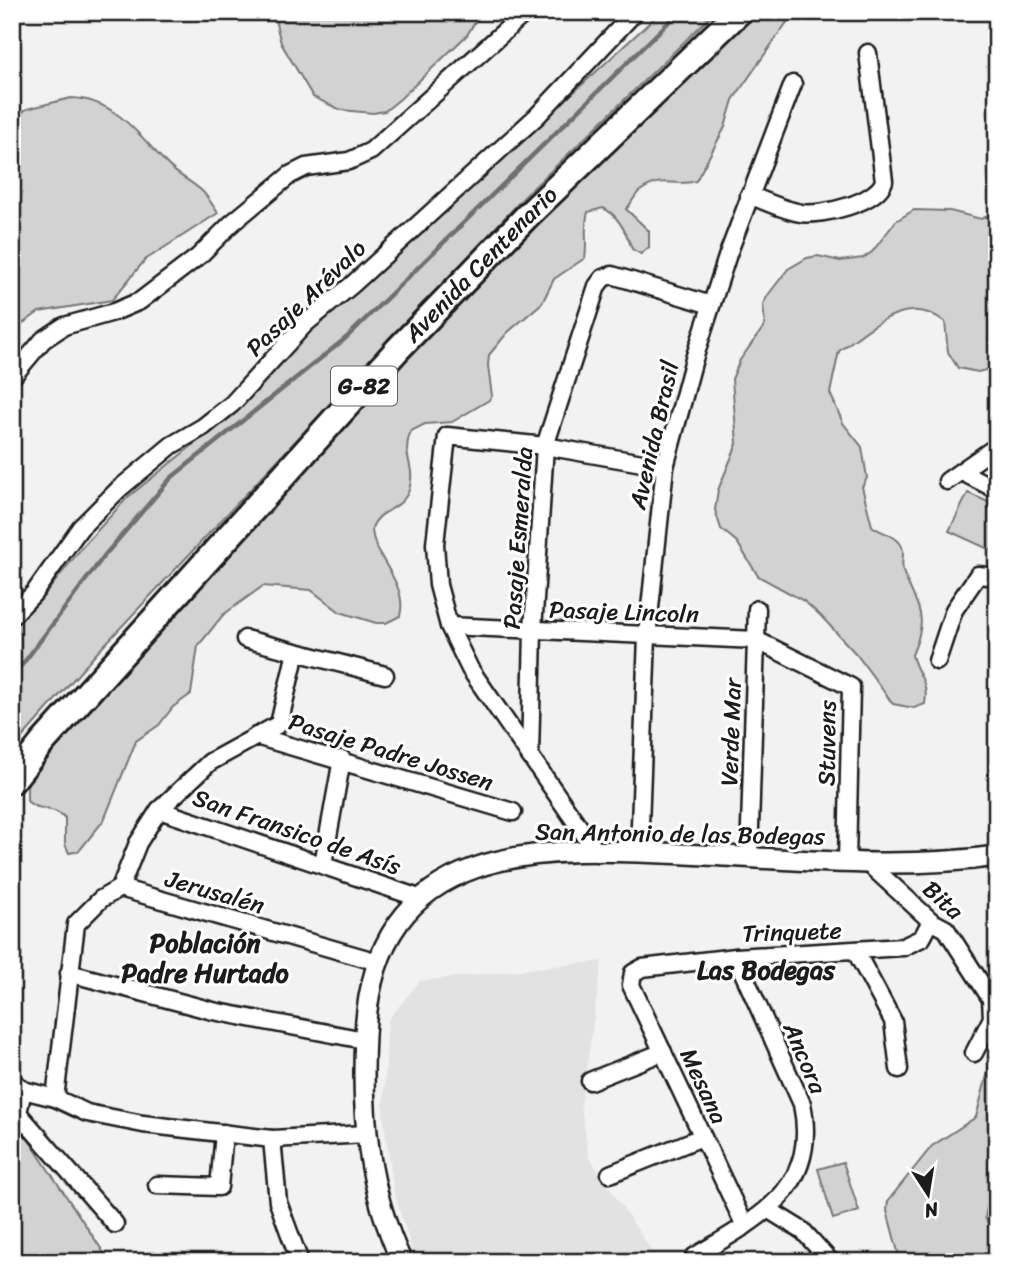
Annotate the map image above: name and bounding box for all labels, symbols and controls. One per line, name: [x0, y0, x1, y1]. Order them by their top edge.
street label: Avenida Centenario: [393, 175, 568, 353]
street label: Pasaje Arévalo: [235, 229, 377, 367]
street label: Avenida Brasil: [616, 355, 692, 514]
road number: G-82: [331, 366, 397, 406]
street label: Pasaje Esmeralda: [491, 445, 545, 631]
street label: Pasaje Lincoln: [548, 588, 700, 636]
street label: Verde Mar: [708, 676, 754, 787]
street label: Stuvens: [805, 699, 849, 786]
street label: Pasaje Padre Jossen: [283, 701, 499, 803]
street label: San Fransico de Asís: [187, 777, 407, 887]
street label: San Antonio de las Bodegas: [535, 810, 826, 858]
street label: Jerusalén: [159, 858, 270, 926]
street label: Bita: [912, 870, 974, 931]
street label: Trinquete: [742, 909, 842, 955]
district label: Población Padre Hurtado: [121, 920, 290, 996]
district label: Las Bodegas: [697, 947, 836, 993]
street label: Ancora: [771, 1014, 839, 1101]
street label: Mesana: [668, 1041, 740, 1131]
north arrow: [894, 1158, 964, 1228]
text: N: [921, 1192, 942, 1228]

